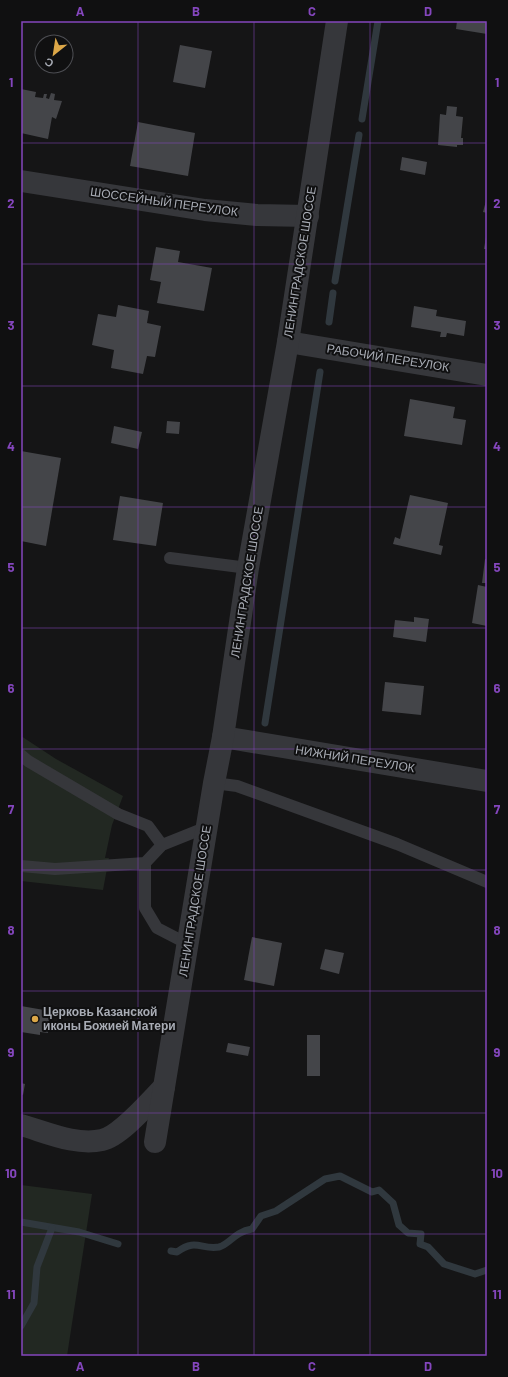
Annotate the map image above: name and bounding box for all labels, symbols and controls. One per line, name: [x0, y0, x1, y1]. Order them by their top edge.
text: A: [76, 3, 85, 19]
text: B: [192, 3, 200, 19]
text: C: [308, 3, 316, 19]
text: D: [424, 3, 432, 19]
north arrow: [34, 34, 74, 74]
text: С: [42, 55, 55, 71]
text: 1: [9, 74, 13, 90]
text: 1: [495, 74, 499, 90]
street label: ШОССЕЙНЫЙ ПЕРЕУЛОК: [90, 184, 239, 218]
street label: ЛЕНИНГРАДСКОЕ ШОССЕ: [280, 185, 319, 339]
text: 2: [7, 195, 15, 211]
text: 2: [493, 195, 501, 211]
text: 3: [7, 317, 15, 333]
text: 3: [493, 317, 501, 333]
street label: РАБОЧИЙ ПЕРЕУЛОК: [326, 340, 450, 374]
text: 4: [7, 438, 15, 454]
text: 4: [493, 438, 501, 454]
street label: ЛЕНИНГРАДСКОЕ ШОССЕ: [227, 505, 266, 659]
text: 5: [7, 559, 15, 575]
text: 5: [493, 559, 501, 575]
text: 6: [8, 680, 15, 696]
text: 6: [494, 680, 501, 696]
street label: НИЖНИЙ ПЕРЕУЛОК: [294, 742, 416, 774]
text: 7: [8, 801, 15, 817]
text: 7: [494, 801, 501, 817]
street label: ЛЕНИНГРАДСКОЕ ШОССЕ: [175, 824, 214, 978]
text: 8: [7, 922, 15, 938]
text: 8: [493, 922, 501, 938]
place label: Церковь Казанской иконы Божией Матери: [43, 1004, 176, 1033]
marker: Церковь Казанской иконы Божией Матери: [30, 1014, 40, 1024]
text: 9: [8, 1044, 15, 1060]
text: 9: [494, 1044, 501, 1060]
text: 10: [5, 1165, 17, 1181]
text: 10: [491, 1165, 503, 1181]
text: 11: [6, 1286, 16, 1302]
text: 11: [492, 1286, 502, 1302]
text: A: [76, 1358, 85, 1374]
text: B: [192, 1358, 200, 1374]
text: C: [308, 1358, 316, 1374]
text: D: [424, 1358, 432, 1374]

